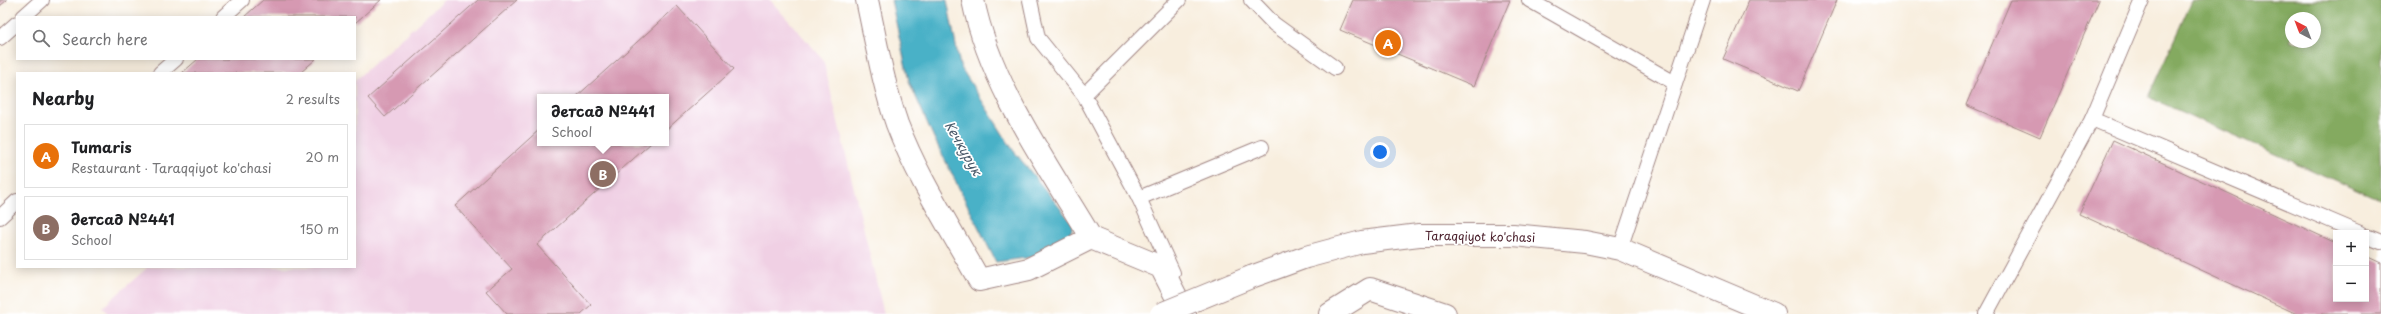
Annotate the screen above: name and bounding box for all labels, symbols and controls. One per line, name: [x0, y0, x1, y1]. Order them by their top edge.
north arrow: [2285, 12, 2321, 48]
search box: [16, 16, 356, 60]
icon: search: [30, 27, 52, 49]
text: Search here: [62, 27, 148, 50]
pin: A: [1375, 28, 1401, 58]
text: Nearby: [32, 85, 94, 111]
text: 2 results: [286, 89, 340, 108]
popup: [537, 94, 669, 146]
text: детсад №441: [551, 99, 655, 122]
water label: Кечкурук: [941, 117, 988, 180]
text: School: [551, 122, 592, 141]
text: Tumaris: [71, 135, 132, 158]
your location: [1370, 142, 1390, 162]
text: A: [41, 147, 51, 166]
text: 20 m: [305, 147, 339, 166]
text: Restaurant · Taraqqiyot ko'chasi: [71, 158, 272, 177]
pin: B: [590, 159, 616, 189]
text: детсад №441: [71, 207, 175, 230]
text: B: [42, 219, 50, 238]
text: 150 m: [300, 219, 339, 238]
street label: Taraqqiyot ko'chasi: [1425, 226, 1535, 246]
text: School: [71, 230, 112, 249]
map controls: [2333, 230, 2369, 302]
button: +: [2333, 230, 2369, 266]
button: −: [2333, 266, 2369, 302]

